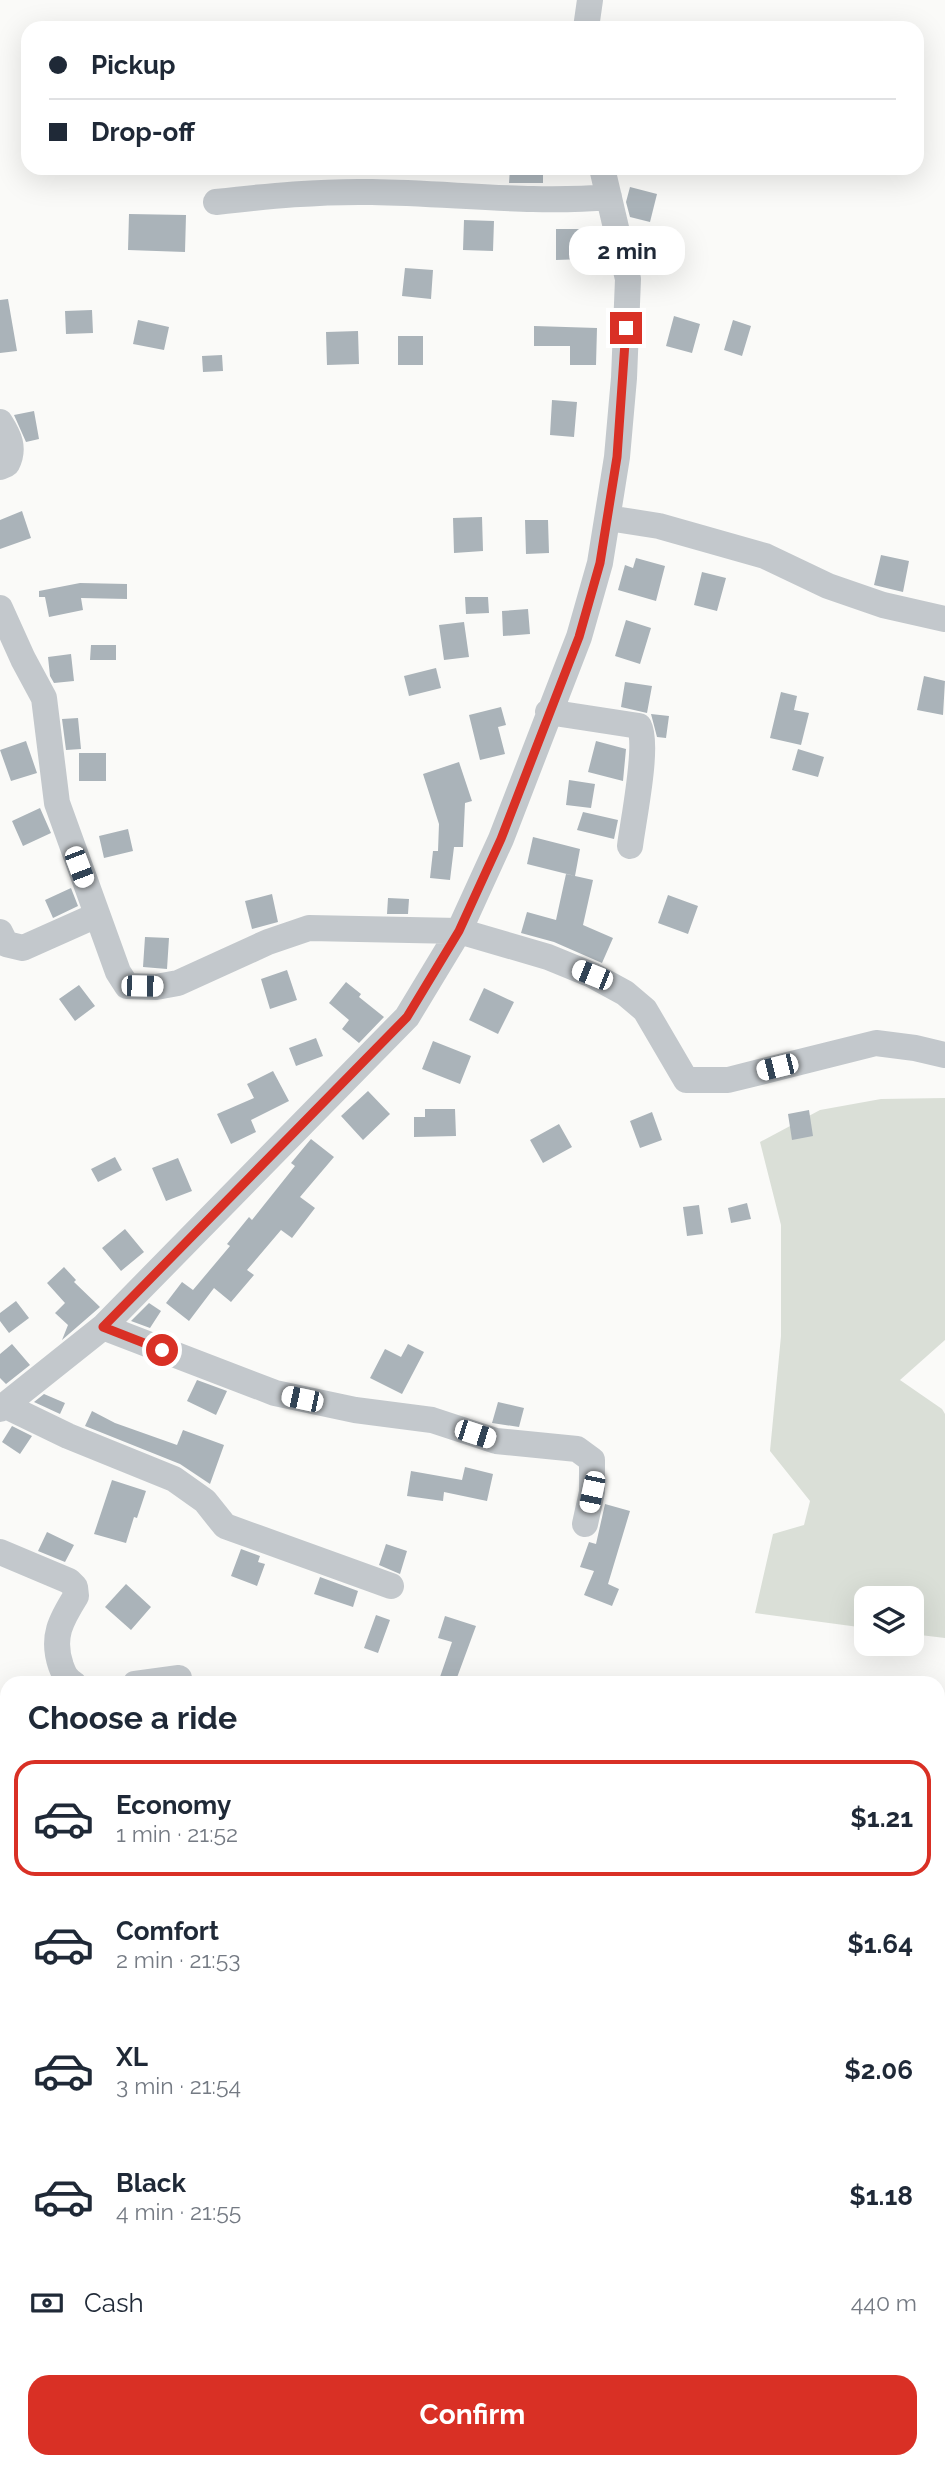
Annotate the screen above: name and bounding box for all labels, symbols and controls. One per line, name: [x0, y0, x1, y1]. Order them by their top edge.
text: Pickup: [91, 50, 176, 80]
text: Drop-off: [91, 117, 195, 147]
callout: 2 min: [568, 226, 684, 276]
text: 2 min: [597, 237, 657, 264]
route end: [610, 312, 642, 344]
car: [62, 844, 97, 890]
car: [569, 957, 616, 993]
car: [121, 975, 164, 997]
car: [755, 1052, 800, 1082]
route start: [146, 1334, 178, 1366]
car: [280, 1384, 325, 1414]
car: [452, 1418, 499, 1450]
car: [578, 1469, 607, 1515]
map controls: [854, 1586, 924, 1656]
button: layers: [854, 1586, 924, 1656]
text: Choose a ride: [28, 1699, 237, 1736]
icon: car: [32, 1787, 95, 1850]
text: Economy: [116, 1790, 231, 1820]
text: $1.21: [850, 1803, 913, 1833]
text: 1 min · 21:52: [116, 1820, 238, 1847]
icon: car: [32, 1913, 95, 1976]
text: Comfort: [116, 1916, 219, 1946]
text: $1.64: [847, 1929, 913, 1959]
text: 2 min · 21:53: [116, 1946, 240, 1973]
icon: car: [32, 2039, 95, 2102]
text: XL: [116, 2042, 148, 2072]
text: $2.06: [844, 2055, 913, 2085]
text: 3 min · 21:54: [116, 2072, 241, 2099]
icon: car: [32, 2165, 95, 2228]
text: Black: [116, 2168, 186, 2198]
text: $1.18: [849, 2181, 913, 2211]
text: 4 min · 21:55: [116, 2198, 241, 2225]
icon: cash: [28, 2284, 66, 2322]
text: Cash: [84, 2288, 144, 2318]
text: 440 m: [851, 2289, 917, 2316]
button: Confirm: [28, 2375, 917, 2455]

